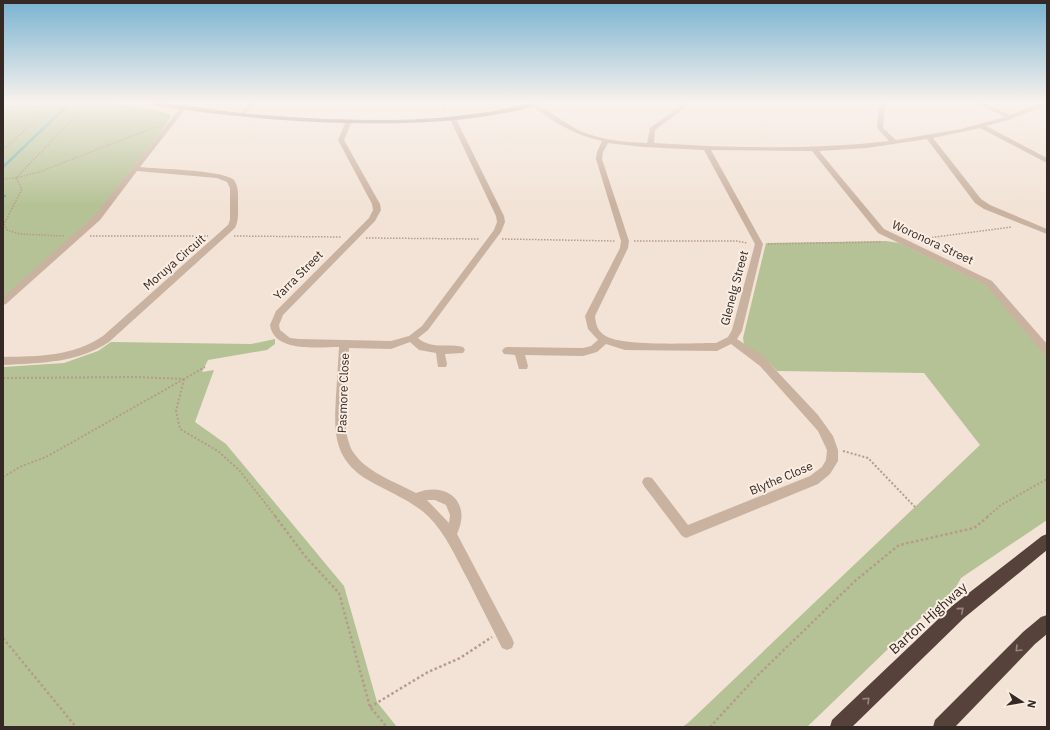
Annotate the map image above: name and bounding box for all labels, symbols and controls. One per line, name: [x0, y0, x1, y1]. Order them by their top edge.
street label: Woronora Street: [890, 217, 976, 267]
street label: Moruya Circuit: [140, 231, 208, 293]
street label: Yarra Street: [270, 247, 326, 303]
street label: Glenelg Street: [717, 249, 751, 327]
street label: Pasmore Close: [334, 352, 352, 433]
street label: Blythe Close: [747, 458, 815, 498]
street label: Barton Highway: [885, 578, 971, 658]
one-way arrow: [956, 608, 964, 615]
one-way arrow: [1015, 644, 1023, 652]
north arrow: [1002, 682, 1042, 722]
one-way arrow: [862, 697, 870, 705]
text: N: [1024, 699, 1039, 709]

